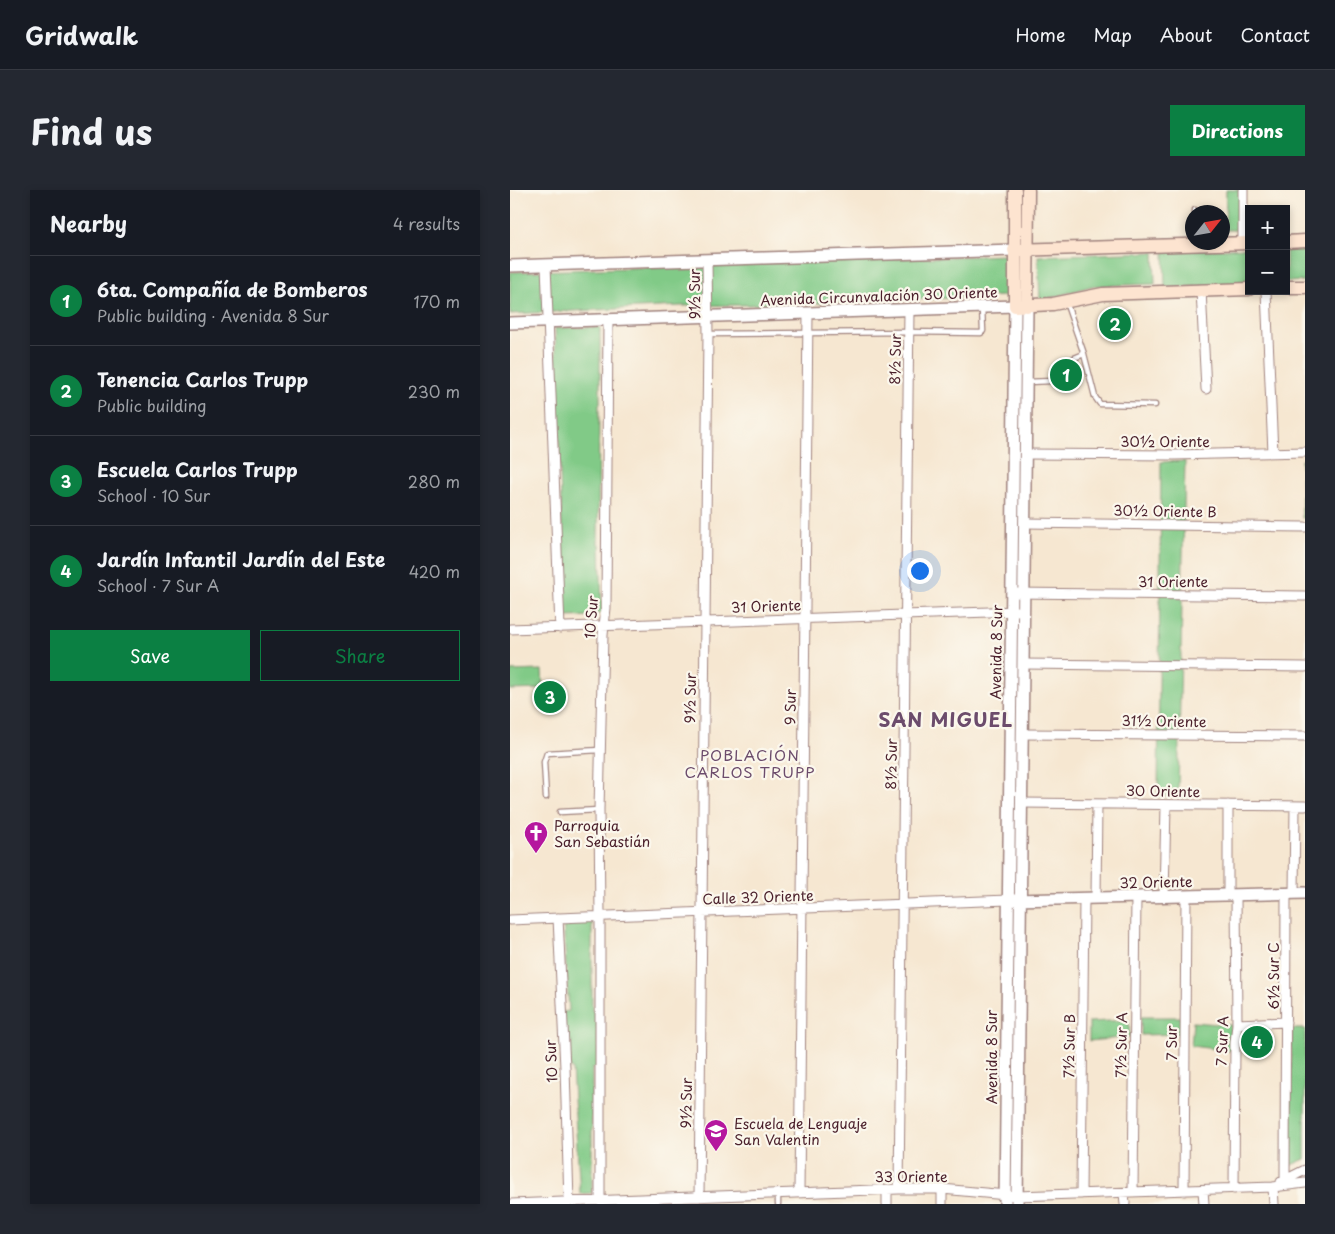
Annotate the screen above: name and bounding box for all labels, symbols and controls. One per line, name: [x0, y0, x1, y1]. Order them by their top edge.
text: Gridwalk: [25, 17, 138, 53]
text: Home: [1015, 21, 1065, 48]
text: Map: [1093, 21, 1132, 48]
text: About: [1160, 21, 1212, 48]
text: Contact: [1240, 21, 1310, 48]
text: Find us: [30, 104, 152, 157]
button: Directions: [1170, 105, 1305, 156]
north arrow: [1185, 205, 1230, 250]
map controls: [1245, 205, 1290, 295]
button: +: [1245, 205, 1290, 250]
text: Nearby: [50, 207, 127, 239]
text: 4 results: [393, 211, 460, 235]
button: −: [1245, 250, 1290, 295]
street label: 9½ Sur: [684, 268, 705, 319]
text: 6ta. Compañía de Bomberos: [97, 275, 368, 303]
street label: Avenida Circunvalación 30 Oriente: [760, 281, 999, 311]
text: 1: [62, 289, 70, 313]
text: 170 m: [414, 289, 460, 313]
text: Public building · Avenida 8 Sur: [97, 303, 329, 327]
pin: 2: [1099, 305, 1131, 343]
street label: 8½ Sur: [884, 333, 906, 385]
pin: 1: [1050, 356, 1082, 394]
text: Tenencia Carlos Trupp: [97, 365, 308, 393]
text: 2: [60, 379, 72, 403]
text: 230 m: [408, 379, 460, 403]
text: Public building: [97, 393, 207, 417]
street label: 30½ Oriente: [1120, 431, 1210, 452]
text: Escuela Carlos Trupp: [97, 455, 298, 483]
text: 3: [61, 469, 71, 493]
text: 280 m: [408, 469, 460, 493]
text: School · 10 Sur: [97, 483, 210, 507]
street label: 30½ Oriente B: [1113, 500, 1217, 522]
text: Jardín Infantil Jardín del Este: [97, 545, 385, 573]
your location: [907, 558, 933, 584]
text: 4: [61, 559, 71, 583]
text: 420 m: [409, 559, 460, 583]
street label: 31 Oriente: [1138, 571, 1209, 592]
text: School · 7 Sur A: [97, 573, 219, 597]
street label: 10 Sur: [579, 594, 603, 639]
street label: 31 Oriente: [730, 594, 802, 618]
street label: Avenida 8 Sur: [985, 604, 1007, 700]
button: Save: [50, 630, 250, 681]
button: Share: [260, 630, 460, 681]
street label: 9½ Sur: [679, 672, 701, 724]
pin: 3: [534, 678, 566, 716]
street label: 9 Sur: [779, 688, 801, 725]
district label: SAN MIGUEL: [879, 705, 1013, 733]
street label: 31½ Oriente: [1121, 710, 1207, 732]
street label: 8½ Sur: [880, 738, 902, 790]
district label: POBLACIÓN CARLOS TRUPP: [685, 743, 815, 783]
street label: 30 Oriente: [1126, 780, 1201, 802]
place label: Parroquia San Sebastián: [554, 815, 650, 852]
church icon: Parroquia San Sebastián: [523, 820, 549, 854]
street label: 32 Oriente: [1119, 871, 1193, 893]
street label: Calle 32 Oriente: [702, 885, 814, 909]
street label: 6½ Sur C: [1263, 942, 1284, 1010]
street label: Avenida 8 Sur: [981, 1009, 1002, 1104]
street label: 7½ Sur A: [1110, 1012, 1132, 1078]
street label: 7½ Sur B: [1058, 1014, 1080, 1078]
street label: 7 Sur A: [1211, 1015, 1233, 1067]
pin: 4: [1241, 1023, 1273, 1061]
street label: 7 Sur: [1161, 1025, 1182, 1061]
street label: 10 Sur: [539, 1038, 563, 1083]
street label: 9½ Sur: [675, 1077, 697, 1129]
place label: Escuela de Lenguaje San Valentin: [734, 1113, 867, 1150]
school or university icon: Escuela de Lenguaje San Valentin: [703, 1118, 729, 1152]
street label: 33 Oriente: [874, 1166, 948, 1187]

